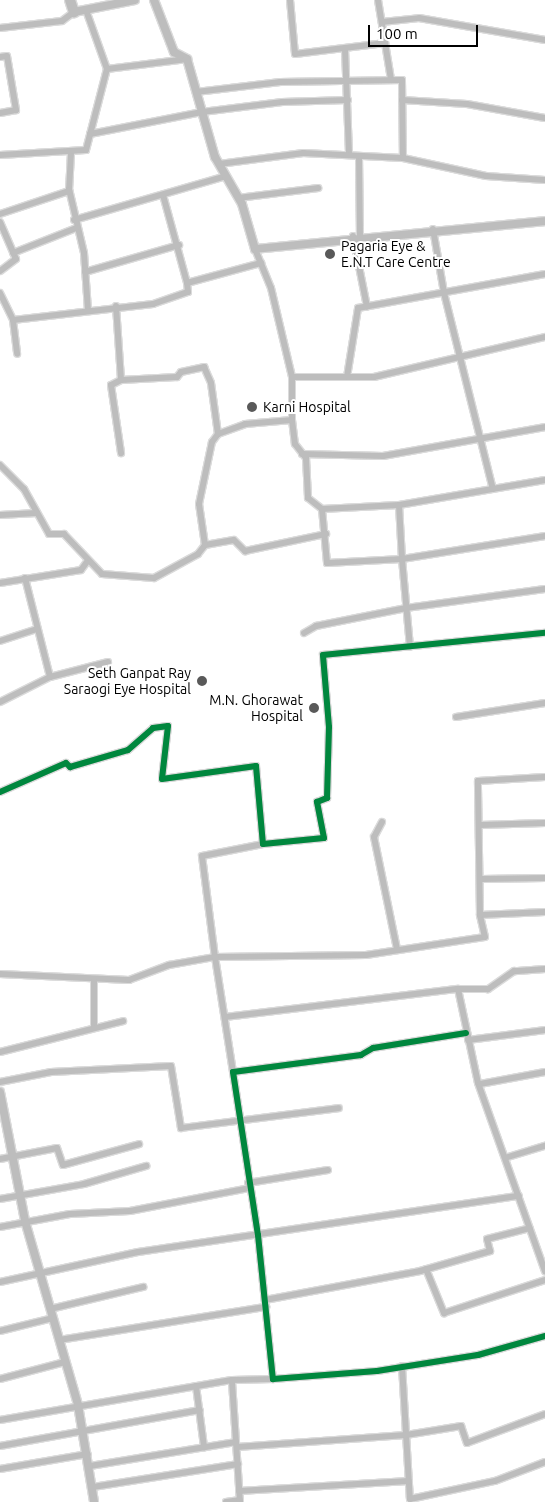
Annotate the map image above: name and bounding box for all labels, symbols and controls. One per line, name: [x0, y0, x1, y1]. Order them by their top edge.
scale bar: [370, 15, 480, 47]
text: 100 m: [376, 25, 418, 42]
place label: Pagaria Eye & E.N.T Care Centre: [341, 238, 451, 270]
marker: Pagaria Eye & E.N.T Care Centre: [323, 247, 337, 261]
place label: Karni Hospital: [263, 399, 351, 415]
marker: Karni Hospital: [245, 400, 259, 414]
place label: Seth Ganpat Ray Saraogi Eye Hospital: [64, 665, 191, 698]
marker: Seth Ganpat Ray Saraogi Eye Hospital: [195, 674, 209, 688]
place label: M.N. Ghorawat Hospital: [209, 692, 303, 724]
marker: M.N. Ghorawat Hospital: [307, 701, 321, 715]

